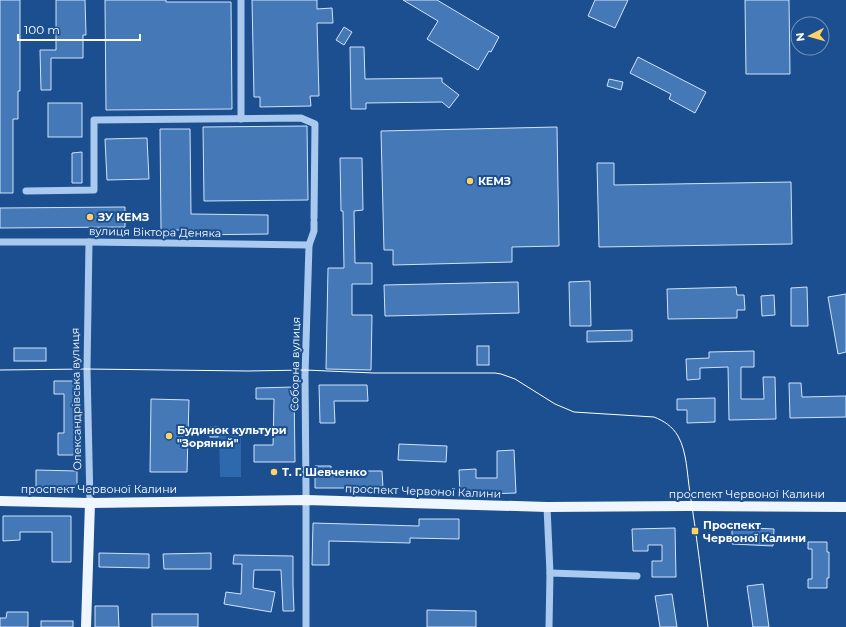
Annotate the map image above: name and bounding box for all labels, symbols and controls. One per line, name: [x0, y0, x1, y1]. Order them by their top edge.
scale bar: [18, 16, 140, 42]
north arrow: [790, 16, 830, 56]
text: 100 m: [24, 22, 60, 37]
text: N: [793, 32, 807, 42]
place label: КЕМЗ: [478, 174, 511, 188]
marker: КЕМЗ: [465, 176, 475, 186]
place label: ЗУ КЕМЗ: [97, 210, 149, 224]
marker: ЗУ КЕМЗ: [85, 212, 95, 222]
street label: вулиця Віктора Деняка: [89, 224, 221, 240]
street label: Соборна вулиця: [287, 317, 303, 411]
street label: Олександрівська вулиця: [68, 327, 84, 471]
place label: Будинок культури "Зоряний": [177, 423, 287, 450]
marker: Будинок культури "Зоряний": [164, 431, 174, 441]
place label: Т. Г. Шевченко: [282, 465, 367, 479]
marker: Т. Г. Шевченко: [269, 467, 279, 477]
street label: проспект Червоної Калини: [345, 481, 501, 501]
street label: проспект Червоної Калини: [21, 482, 177, 496]
street label: проспект Червоної Калини: [669, 487, 825, 501]
place label: Проспект Червоної Калини: [703, 518, 806, 545]
marker: Проспект Червоної Калини: [690, 526, 700, 536]

